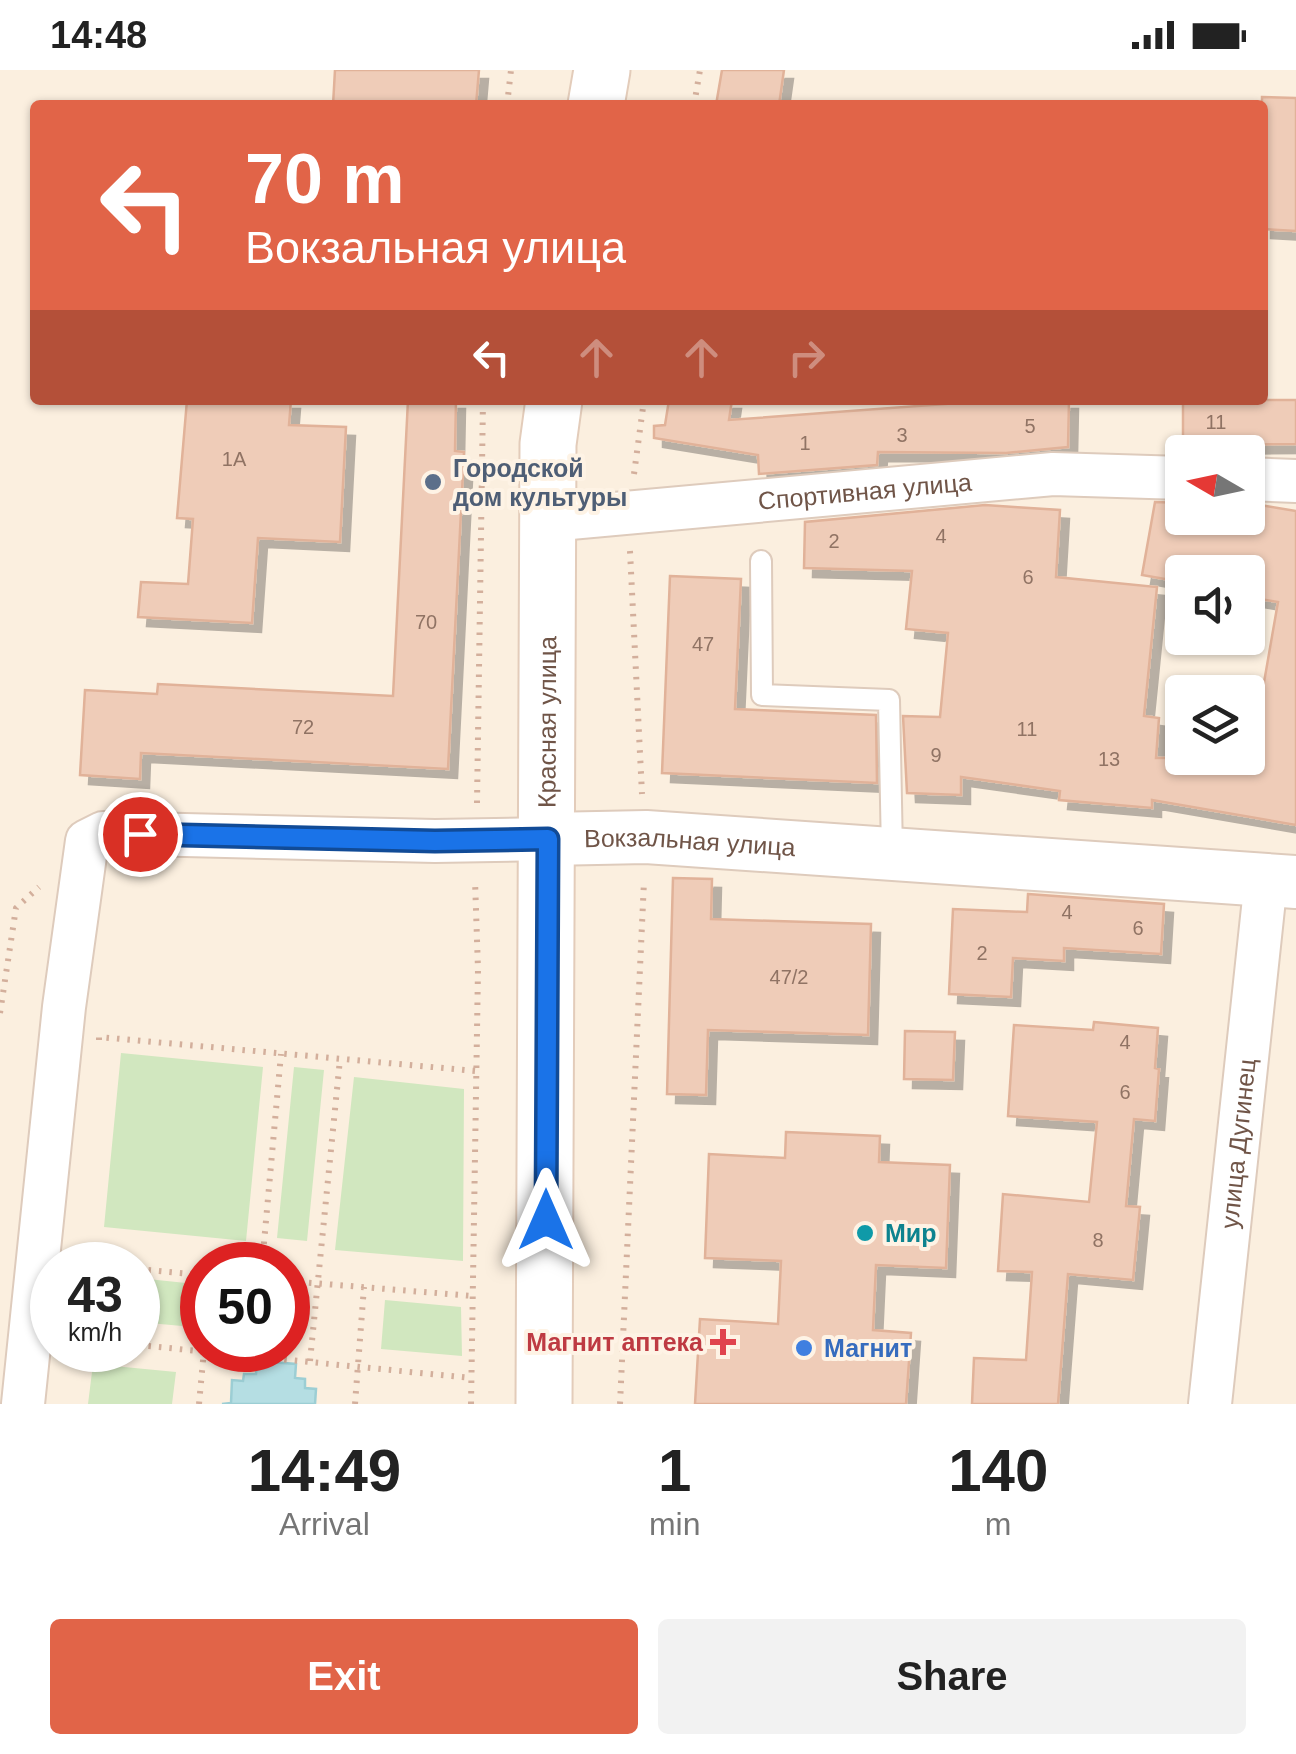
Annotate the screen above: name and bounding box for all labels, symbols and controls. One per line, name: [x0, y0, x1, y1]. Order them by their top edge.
text: 14:48: [50, 14, 147, 56]
icon: left: [80, 140, 210, 270]
text: 70 m: [245, 140, 405, 218]
text: Вокзальная улица: [245, 222, 626, 273]
icon: left: [464, 330, 519, 385]
icon: ahead: [569, 330, 624, 385]
icon: ahead: [674, 330, 729, 385]
icon: right: [779, 330, 834, 385]
house number: 11: [1206, 411, 1226, 433]
house number: 5: [1024, 415, 1036, 437]
house number: 3: [896, 424, 908, 446]
house number: 1: [799, 432, 811, 454]
north arrow: [1165, 435, 1265, 535]
map controls: [1165, 435, 1265, 775]
house number: 1А: [222, 448, 247, 470]
place label: Городской дом культуры: [453, 454, 627, 511]
street label: Спортивная улица: [757, 467, 973, 515]
marker: Городской дом культуры: [422, 471, 444, 493]
house number: 4: [935, 525, 947, 547]
house number: 2: [828, 530, 840, 552]
button: sound: [1165, 555, 1265, 655]
house number: 6: [1022, 566, 1034, 588]
house number: 70: [415, 611, 437, 633]
house number: 47: [692, 633, 714, 655]
street label: Красная улица: [532, 636, 561, 808]
button: layers: [1165, 675, 1265, 775]
house number: 72: [292, 716, 314, 738]
house number: 11: [1017, 718, 1037, 740]
house number: 9: [930, 744, 942, 766]
house number: 13: [1098, 748, 1120, 770]
pin: [98, 792, 183, 877]
icon: arrive: [113, 807, 168, 862]
street label: Вокзальная улица: [584, 823, 797, 861]
house number: 4: [1061, 901, 1073, 923]
house number: 6: [1132, 917, 1144, 939]
house number: 2: [976, 942, 988, 964]
house number: 47/2: [770, 966, 808, 988]
house number: 4: [1119, 1031, 1131, 1053]
street label: улица Дугинец: [1215, 1057, 1261, 1230]
house number: 6: [1119, 1081, 1131, 1103]
position arrow: [494, 1168, 598, 1272]
place label: Мир: [885, 1219, 936, 1247]
marker: Мир: [854, 1222, 876, 1244]
house number: 8: [1092, 1229, 1104, 1251]
speed limit sign: 50: [180, 1242, 310, 1372]
text: 43: [67, 1267, 123, 1323]
text: km/h: [68, 1318, 122, 1346]
place label: Магнит аптека: [526, 1328, 704, 1356]
marker: Магнит аптека: [712, 1331, 734, 1353]
place label: Магнит: [824, 1334, 912, 1362]
marker: Магнит: [793, 1337, 815, 1359]
text: 14:49: [248, 1437, 401, 1504]
text: 1: [658, 1437, 691, 1504]
text: 140: [948, 1437, 1048, 1504]
text: Arrival: [279, 1506, 370, 1542]
text: min: [649, 1506, 700, 1542]
text: m: [985, 1506, 1012, 1542]
button: Exit: [50, 1619, 638, 1734]
button: Share: [658, 1619, 1246, 1734]

